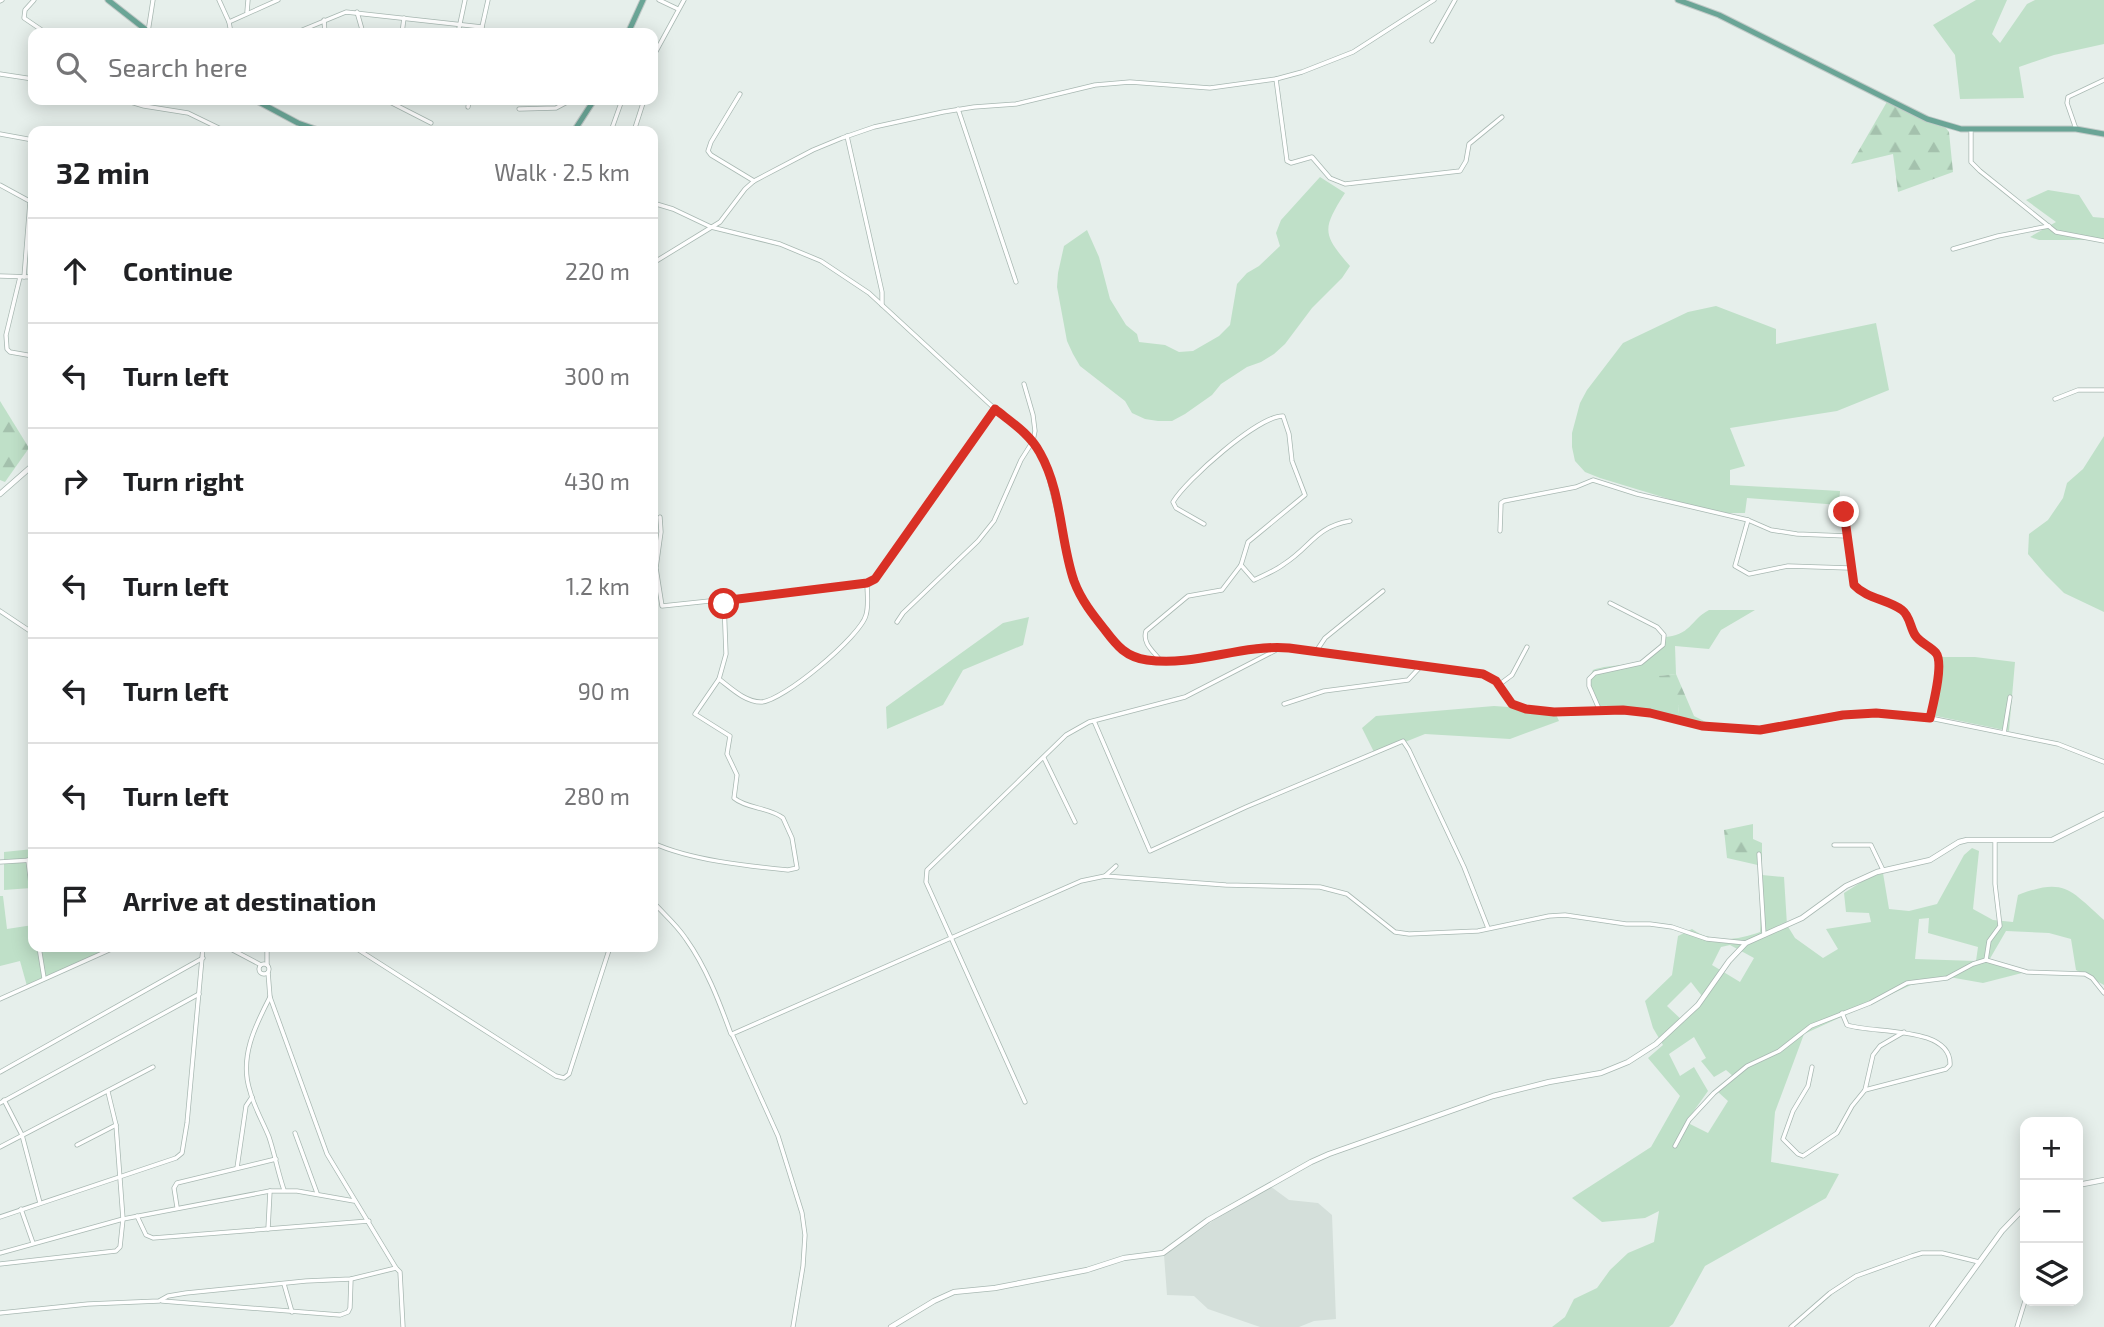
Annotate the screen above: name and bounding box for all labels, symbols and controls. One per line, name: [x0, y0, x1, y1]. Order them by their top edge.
search box: [28, 28, 658, 105]
icon: search: [52, 48, 90, 86]
text: Search here: [108, 51, 248, 82]
text: 32 min: [56, 154, 150, 190]
text: Walk · 2.5 km: [494, 158, 630, 186]
icon: ahead: [56, 252, 94, 290]
text: Continue: [123, 255, 233, 286]
text: 220 m: [565, 257, 630, 285]
icon: left: [56, 357, 94, 395]
text: Turn left: [123, 360, 229, 391]
text: 300 m: [564, 362, 630, 390]
icon: right: [56, 462, 94, 500]
text: Turn right: [123, 465, 244, 496]
text: 430 m: [564, 467, 630, 495]
route end: [1828, 496, 1859, 527]
icon: left: [56, 567, 94, 605]
text: Turn left: [123, 570, 229, 601]
text: 1.2 km: [566, 572, 630, 600]
route start: [708, 588, 739, 619]
icon: left: [56, 672, 94, 710]
text: Turn left: [123, 675, 229, 706]
text: 90 m: [578, 677, 630, 705]
icon: left: [56, 777, 94, 815]
text: Turn left: [123, 780, 229, 811]
text: 280 m: [564, 782, 630, 810]
icon: arrive: [56, 882, 94, 920]
text: Arrive at destination: [123, 885, 376, 916]
map controls: [2020, 1117, 2083, 1306]
button: +: [2020, 1117, 2083, 1180]
button: −: [2020, 1180, 2083, 1243]
button: layers: [2020, 1243, 2083, 1306]

